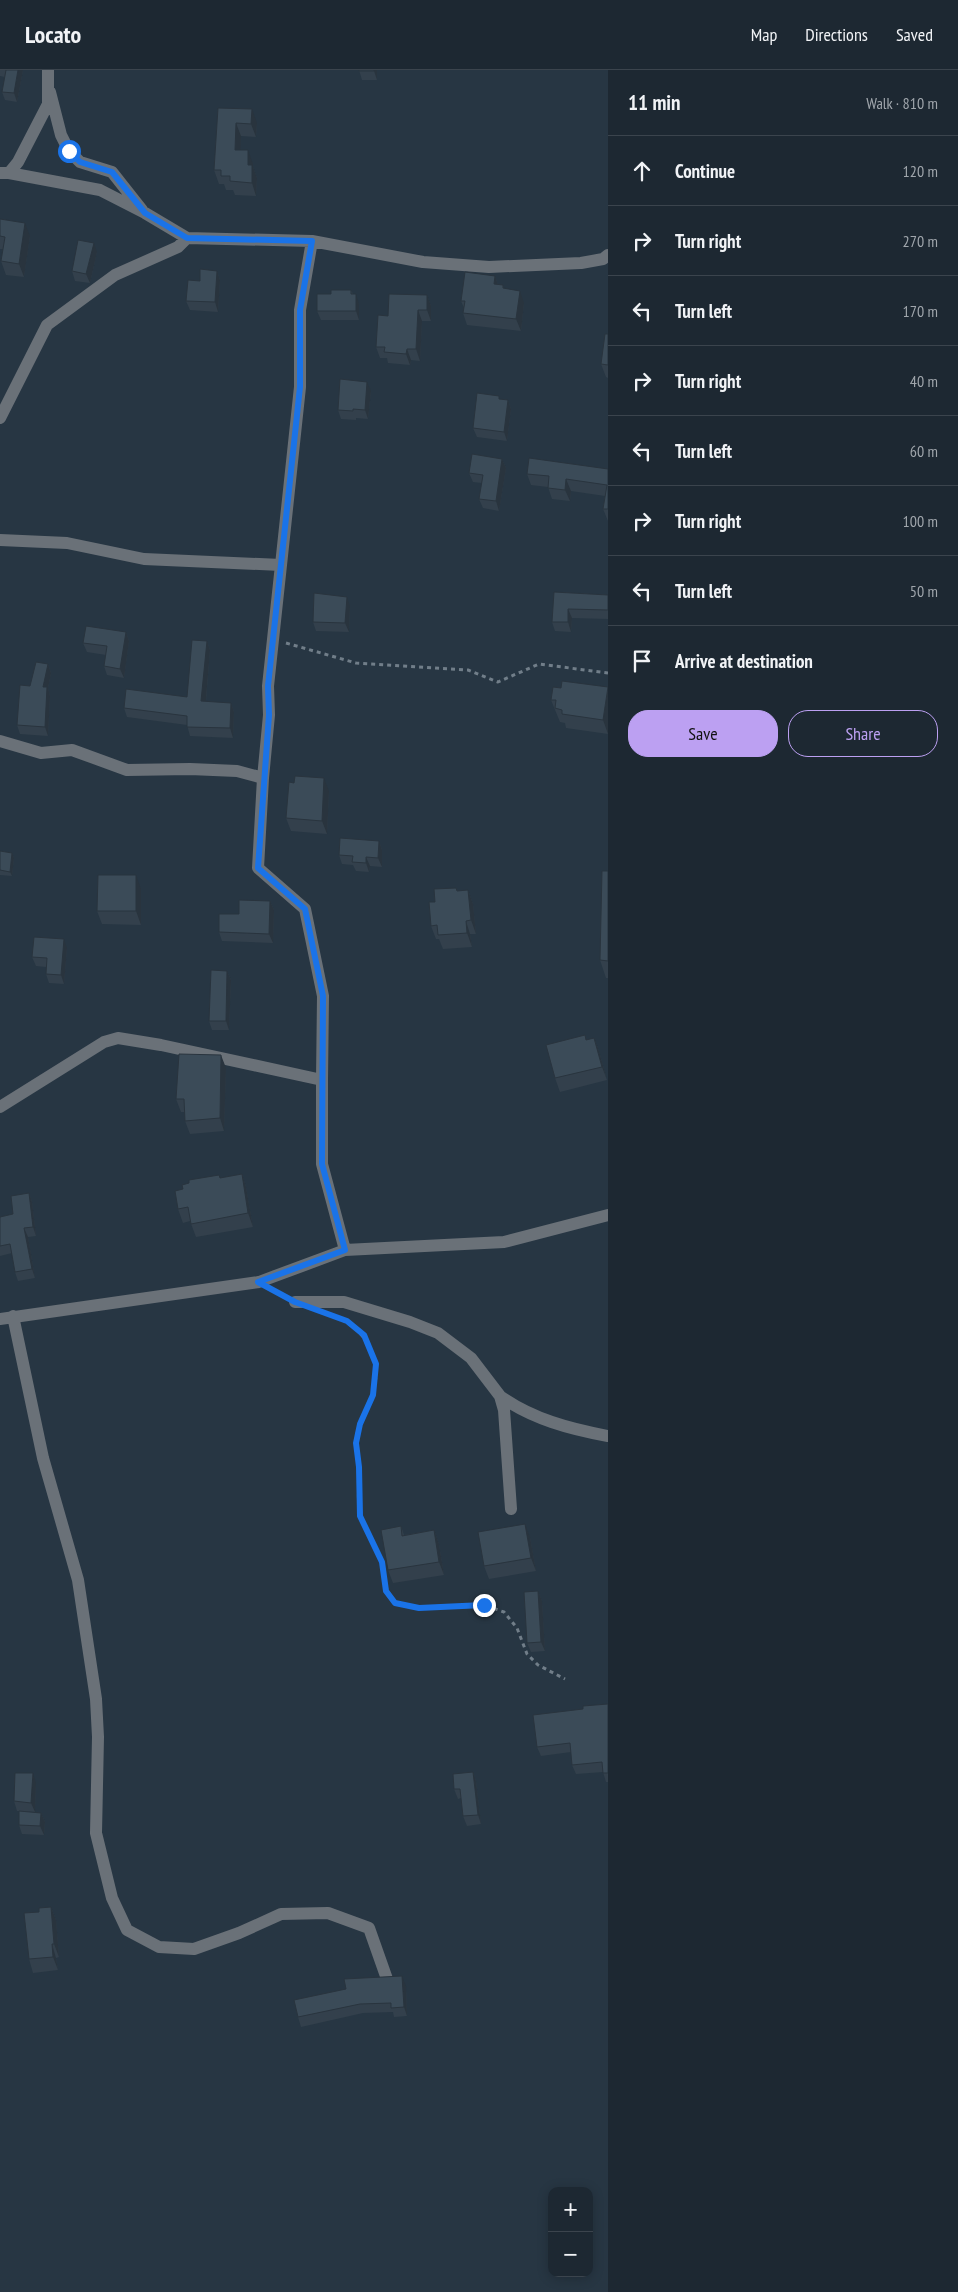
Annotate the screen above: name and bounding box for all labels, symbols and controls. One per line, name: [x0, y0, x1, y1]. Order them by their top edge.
text: Locato: [25, 19, 81, 50]
text: Map: [751, 23, 777, 46]
text: Directions: [805, 23, 868, 46]
text: Saved: [896, 23, 933, 46]
text: 11 min: [628, 89, 680, 116]
text: Walk · 810 m: [866, 93, 938, 113]
route start: [58, 140, 81, 163]
icon: ahead: [628, 157, 656, 185]
text: Continue: [675, 159, 735, 183]
text: 120 m: [903, 161, 938, 181]
icon: right: [628, 227, 656, 255]
text: Turn right: [675, 229, 741, 253]
text: 270 m: [903, 231, 938, 251]
icon: left: [628, 297, 656, 325]
text: Turn left: [675, 299, 732, 323]
text: 170 m: [903, 301, 938, 321]
icon: right: [628, 367, 656, 395]
text: Turn right: [675, 369, 741, 393]
text: 40 m: [910, 371, 938, 391]
icon: left: [628, 437, 656, 465]
text: Turn left: [675, 439, 732, 463]
text: 60 m: [910, 441, 938, 461]
icon: right: [628, 507, 656, 535]
text: Turn right: [675, 509, 741, 533]
text: 100 m: [903, 511, 938, 531]
icon: left: [628, 577, 656, 605]
text: Turn left: [675, 579, 732, 603]
text: 50 m: [910, 581, 938, 601]
icon: arrive: [628, 647, 656, 675]
text: Arrive at destination: [675, 649, 813, 673]
button: Save: [628, 710, 778, 757]
button: Share: [788, 710, 938, 757]
route end: [473, 1594, 496, 1617]
map controls: [548, 2187, 593, 2277]
button: +: [548, 2187, 593, 2232]
button: −: [548, 2232, 593, 2277]

